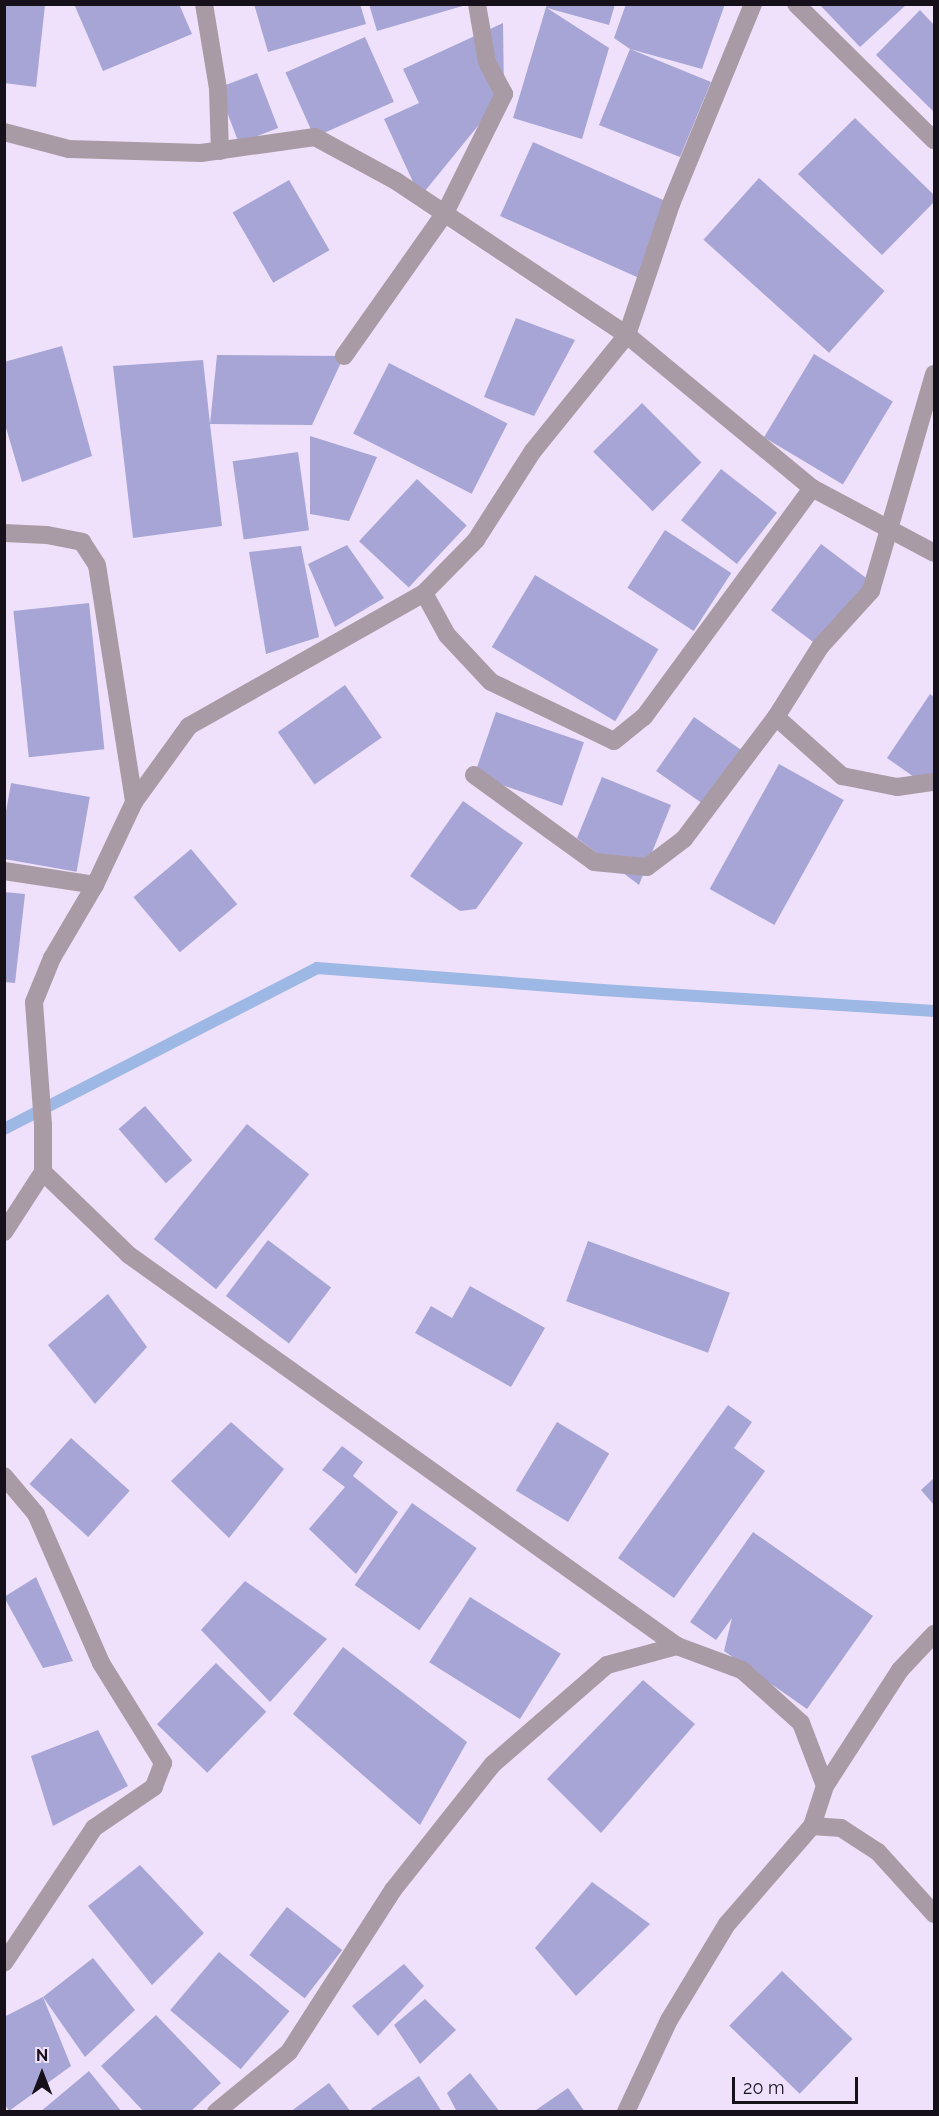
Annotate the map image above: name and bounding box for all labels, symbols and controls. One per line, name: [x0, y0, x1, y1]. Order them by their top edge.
north arrow: [12, 2044, 72, 2104]
text: N: [36, 2046, 48, 2065]
scale bar: [735, 2065, 861, 2103]
text: 20 m: [743, 2077, 785, 2098]

